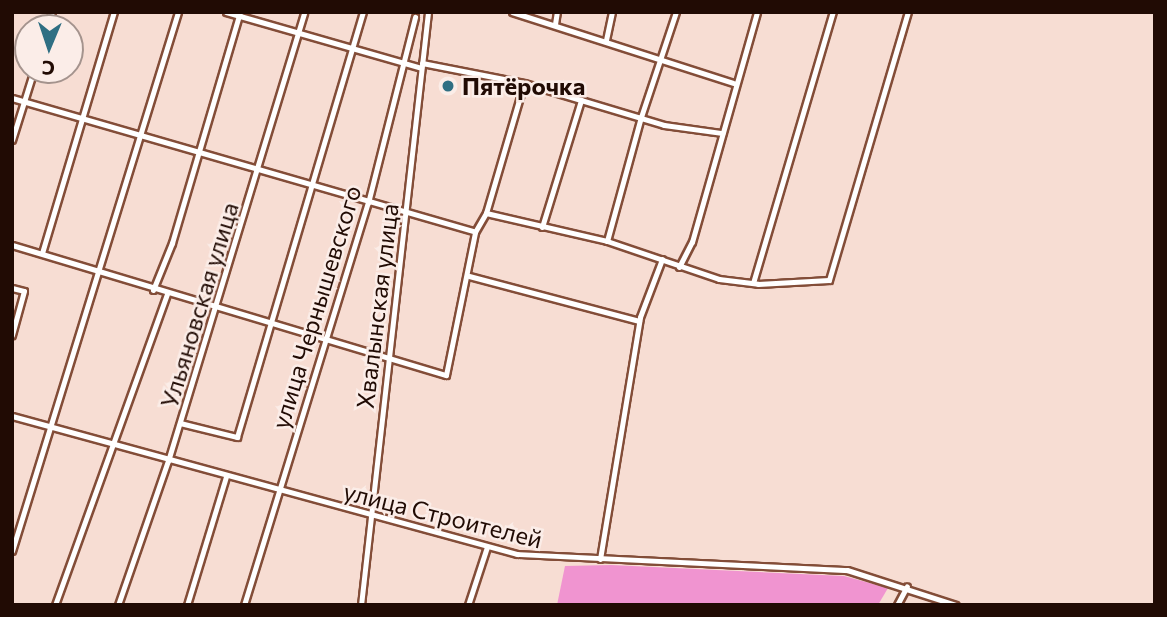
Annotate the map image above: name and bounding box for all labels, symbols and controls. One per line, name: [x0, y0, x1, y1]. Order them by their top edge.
north arrow: [14, 14, 84, 84]
text: С: [41, 57, 55, 80]
place label: Пятёрочка: [462, 72, 585, 100]
marker: Пятёрочка: [440, 78, 456, 94]
street label: улица Чернышевского: [265, 182, 367, 432]
street label: Ульяновская улица: [154, 199, 244, 411]
street label: Хвалынская улица: [350, 202, 404, 410]
street label: улица Строителей: [341, 476, 545, 554]

